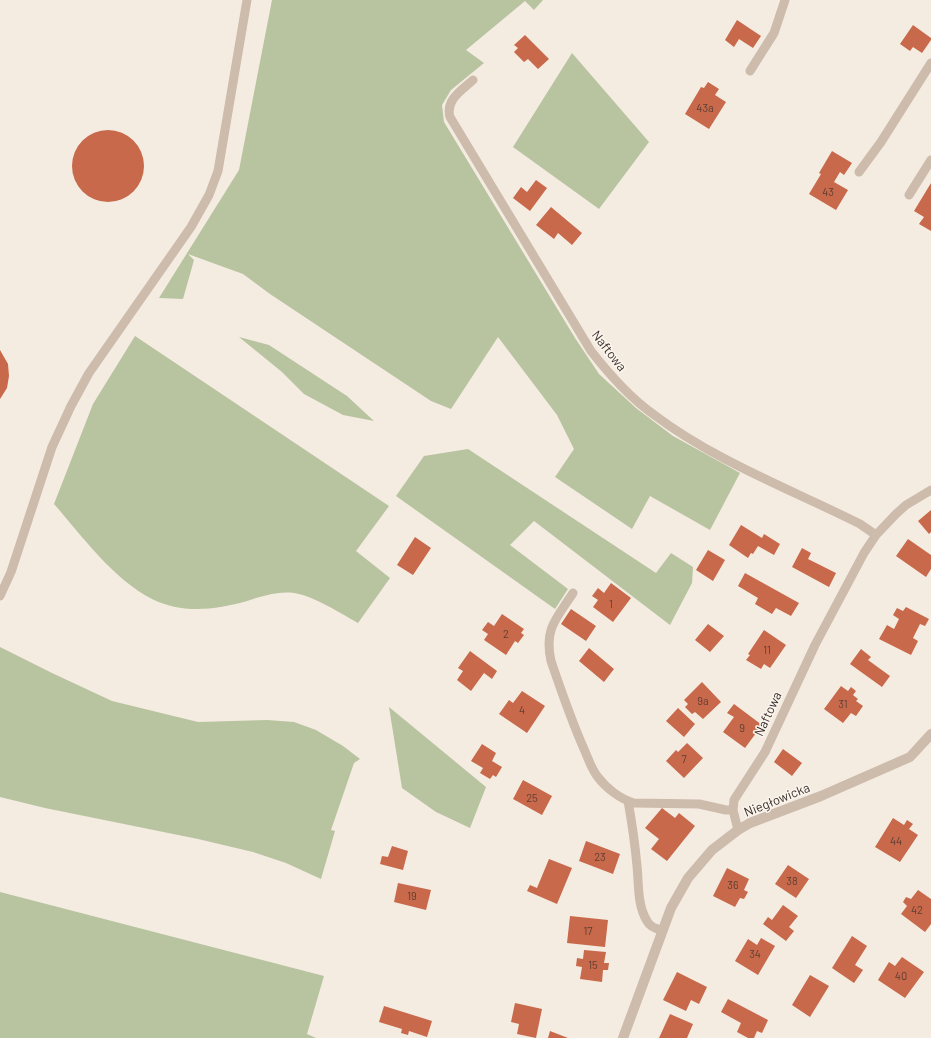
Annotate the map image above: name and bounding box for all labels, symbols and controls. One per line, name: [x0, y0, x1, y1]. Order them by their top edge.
house number: 43a: [696, 101, 714, 115]
house number: 43: [822, 185, 834, 199]
street label: Naftowa: [588, 328, 630, 374]
house number: 1: [609, 597, 613, 611]
house number: 2: [503, 627, 509, 641]
house number: 11: [763, 643, 771, 657]
street label: Naftowa: [751, 689, 785, 739]
house number: 9a: [697, 694, 709, 708]
house number: 31: [838, 697, 848, 711]
house number: 4: [519, 703, 525, 717]
house number: 9: [739, 721, 745, 735]
house number: 7: [681, 752, 687, 766]
street label: Niegłowicka: [742, 780, 812, 820]
house number: 25: [526, 791, 538, 805]
house number: 44: [890, 834, 902, 848]
house number: 23: [594, 850, 606, 864]
house number: 38: [786, 874, 798, 888]
house number: 36: [727, 878, 739, 892]
house number: 19: [407, 889, 417, 903]
house number: 42: [911, 903, 923, 917]
house number: 17: [583, 924, 593, 938]
house number: 34: [749, 947, 761, 961]
house number: 15: [588, 958, 598, 972]
house number: 40: [895, 969, 907, 983]

